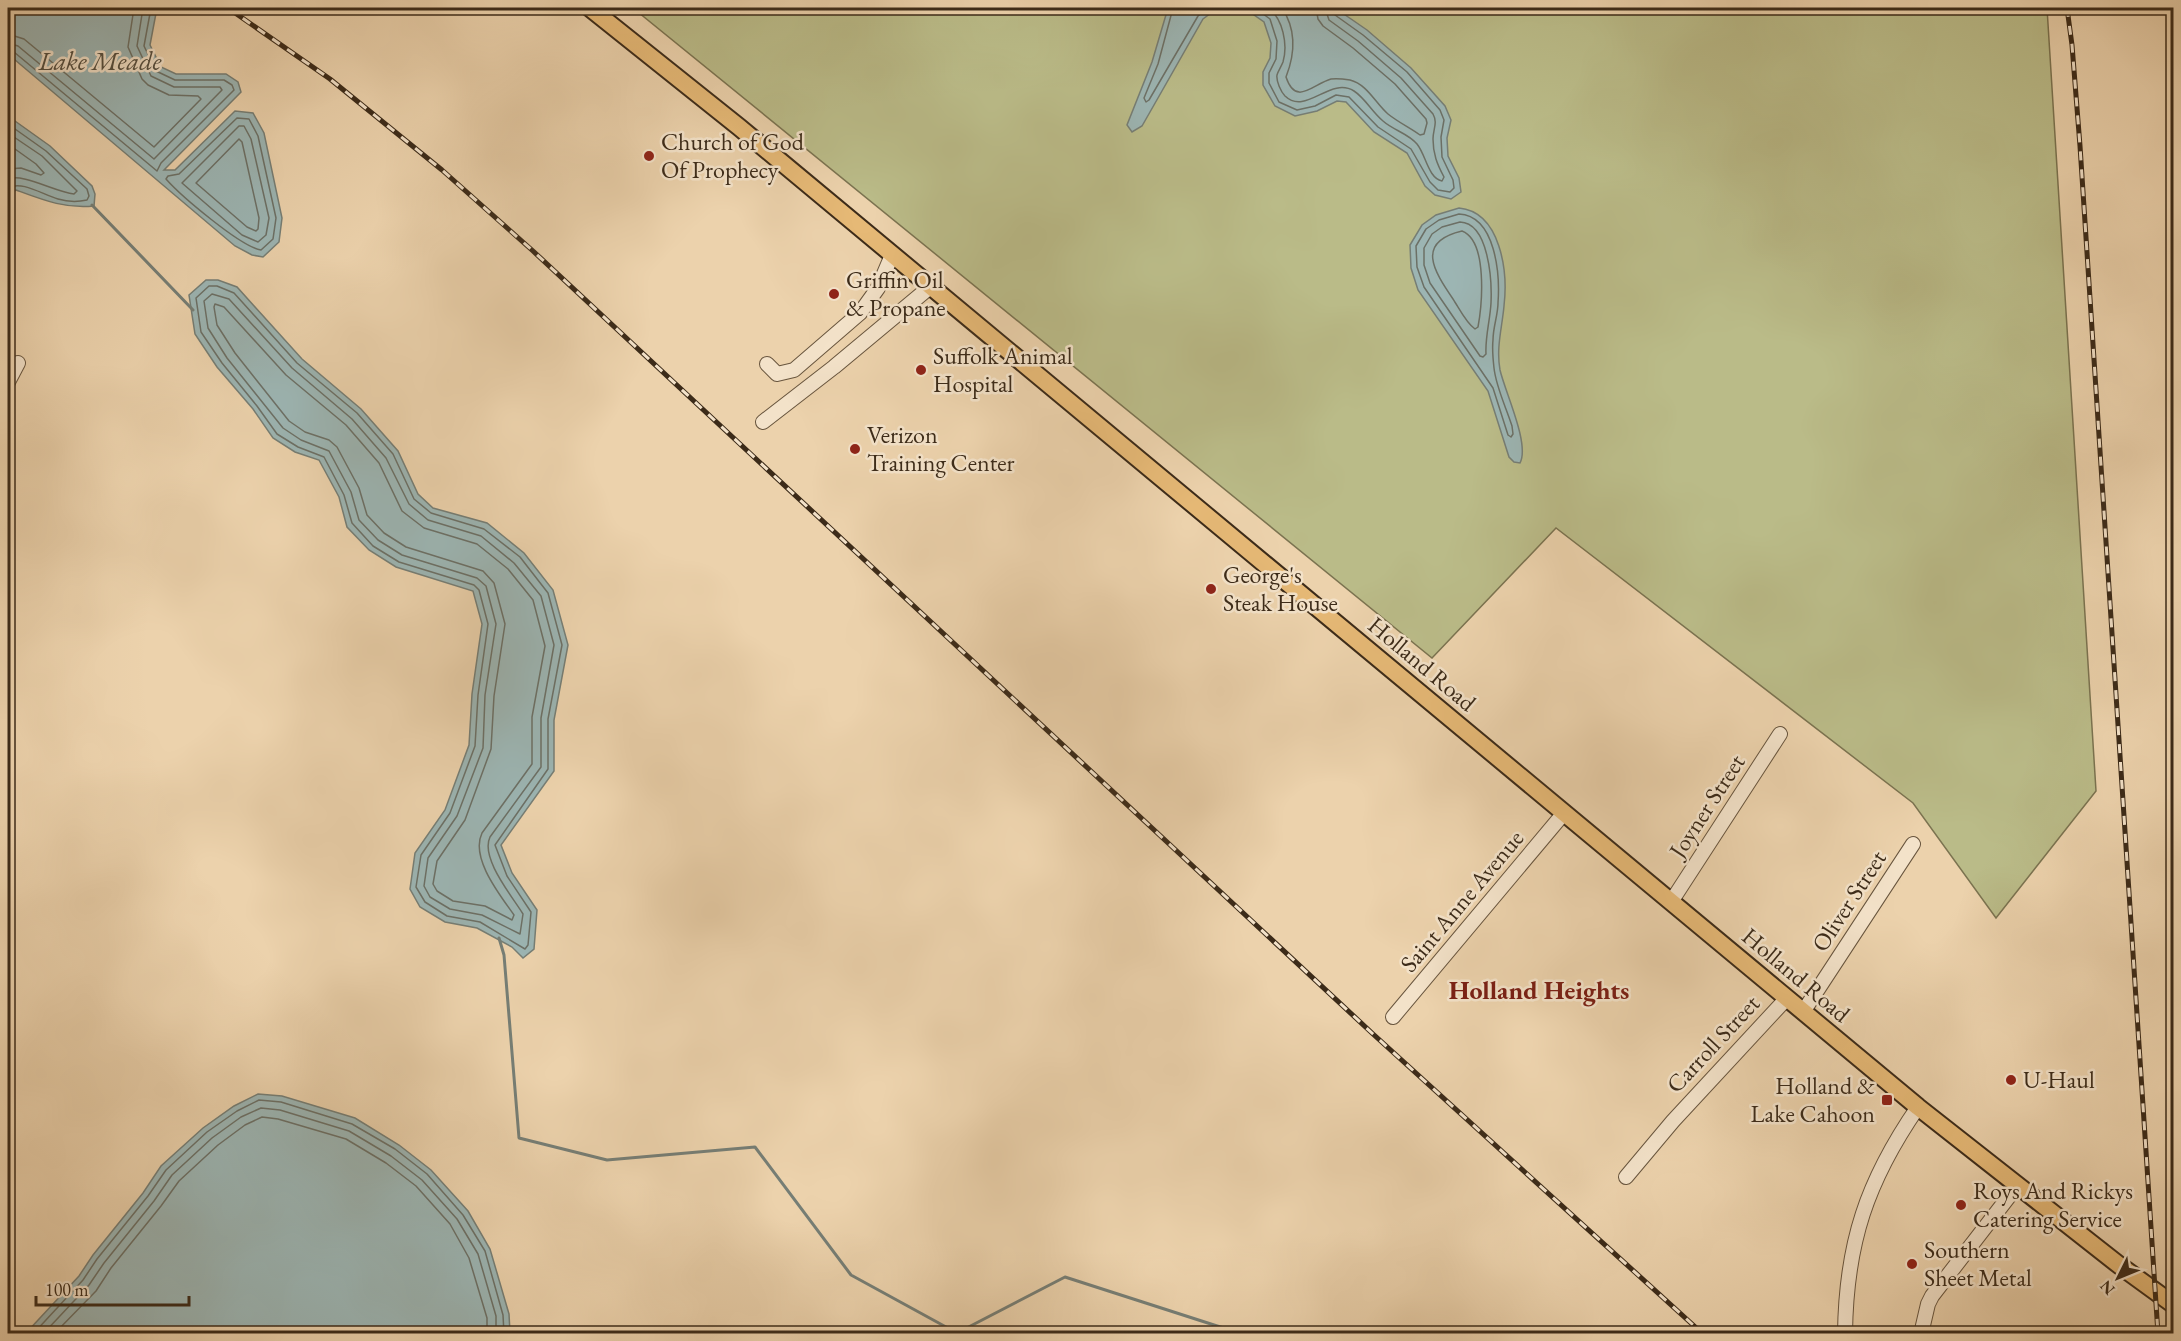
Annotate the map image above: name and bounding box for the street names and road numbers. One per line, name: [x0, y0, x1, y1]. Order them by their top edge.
street label: Holland Road: [1362, 609, 1483, 718]
street label: Joyner Street: [1660, 748, 1752, 865]
street label: Saint Anne Avenue: [1393, 823, 1530, 978]
street label: Oliver Street: [1804, 844, 1893, 957]
street label: Holland Road: [1736, 920, 1857, 1029]
street label: Carroll Street: [1659, 988, 1766, 1099]

